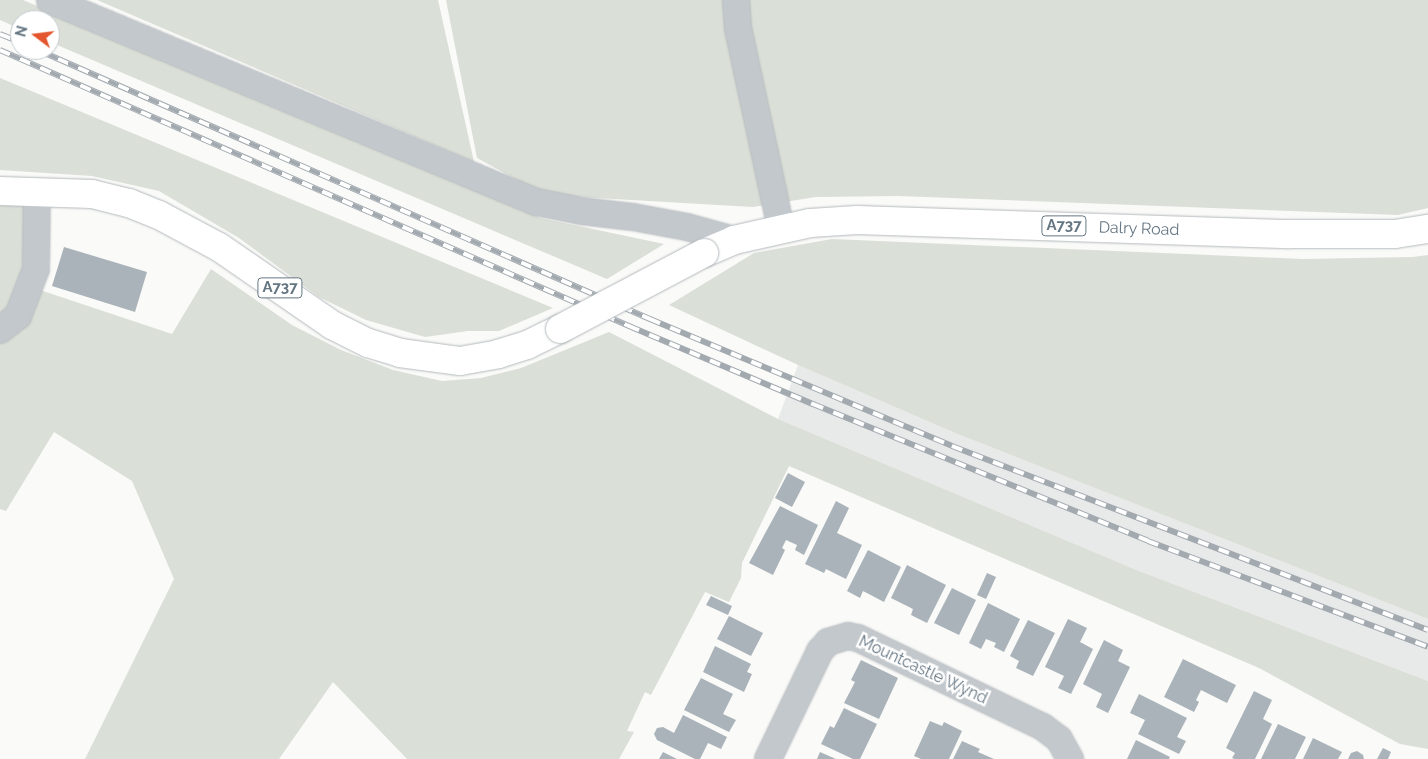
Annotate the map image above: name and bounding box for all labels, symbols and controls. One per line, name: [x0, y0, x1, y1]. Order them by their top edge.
north arrow: [10, 10, 60, 60]
text: N: [12, 24, 31, 39]
road number: A737: [1040, 214, 1088, 238]
street label: Dalry Road: [1098, 218, 1180, 240]
road number: A737: [256, 276, 304, 300]
street label: Mountcastle Wynd: [855, 632, 991, 708]

